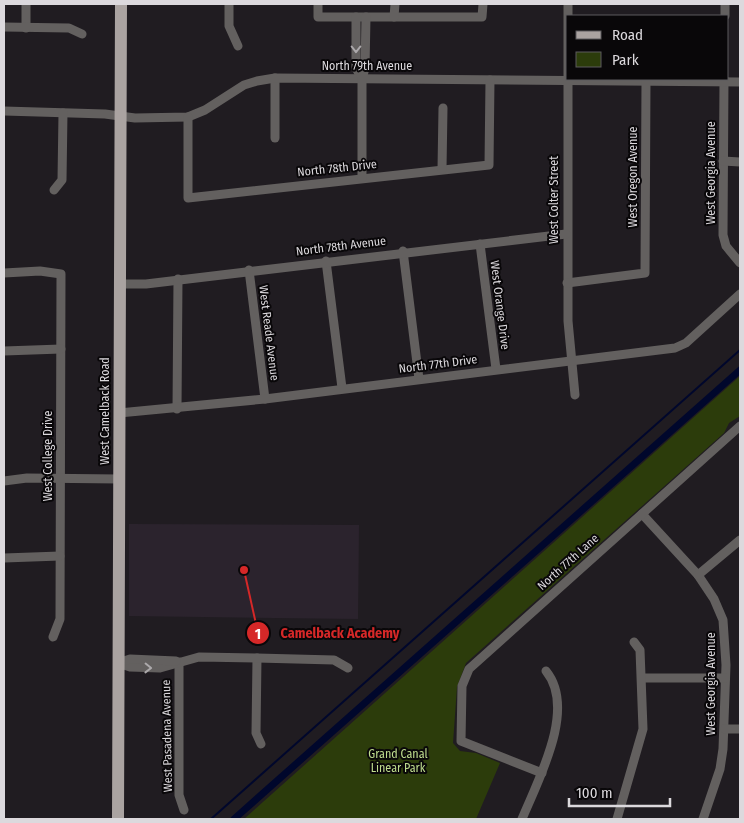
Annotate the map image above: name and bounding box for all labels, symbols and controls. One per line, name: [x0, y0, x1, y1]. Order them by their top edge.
legend: [566, 15, 729, 80]
text: Road: [612, 26, 643, 44]
one-way arrow: [351, 45, 361, 53]
text: Park: [612, 51, 639, 69]
street label: North 79th Avenue: [322, 59, 412, 73]
street label: West Georgia Avenue: [704, 121, 718, 225]
street label: West Oregon Avenue: [626, 126, 640, 227]
street label: West Colter Street: [547, 156, 561, 244]
street label: North 78th Drive: [297, 157, 378, 179]
street label: North 78th Avenue: [295, 234, 387, 258]
street label: West Orange Drive: [488, 260, 512, 350]
street label: West Reade Avenue: [256, 285, 282, 382]
street label: North 77th Drive: [398, 352, 478, 376]
street label: West Camelback Road: [98, 357, 112, 465]
street label: West College Drive: [41, 411, 55, 501]
street label: North 77th Lane: [535, 531, 601, 593]
callout: Camelback Academy: [245, 619, 409, 648]
text: 1: [255, 625, 261, 643]
text: Camelback Academy: [281, 625, 400, 642]
street label: West Georgia Avenue: [704, 632, 718, 736]
one-way arrow: [145, 663, 153, 673]
street label: West Pasadena Avenue: [159, 680, 175, 792]
park label: Grand Canal Linear Park: [368, 747, 428, 775]
scale bar: [569, 776, 670, 808]
text: 100 m: [576, 784, 613, 802]

